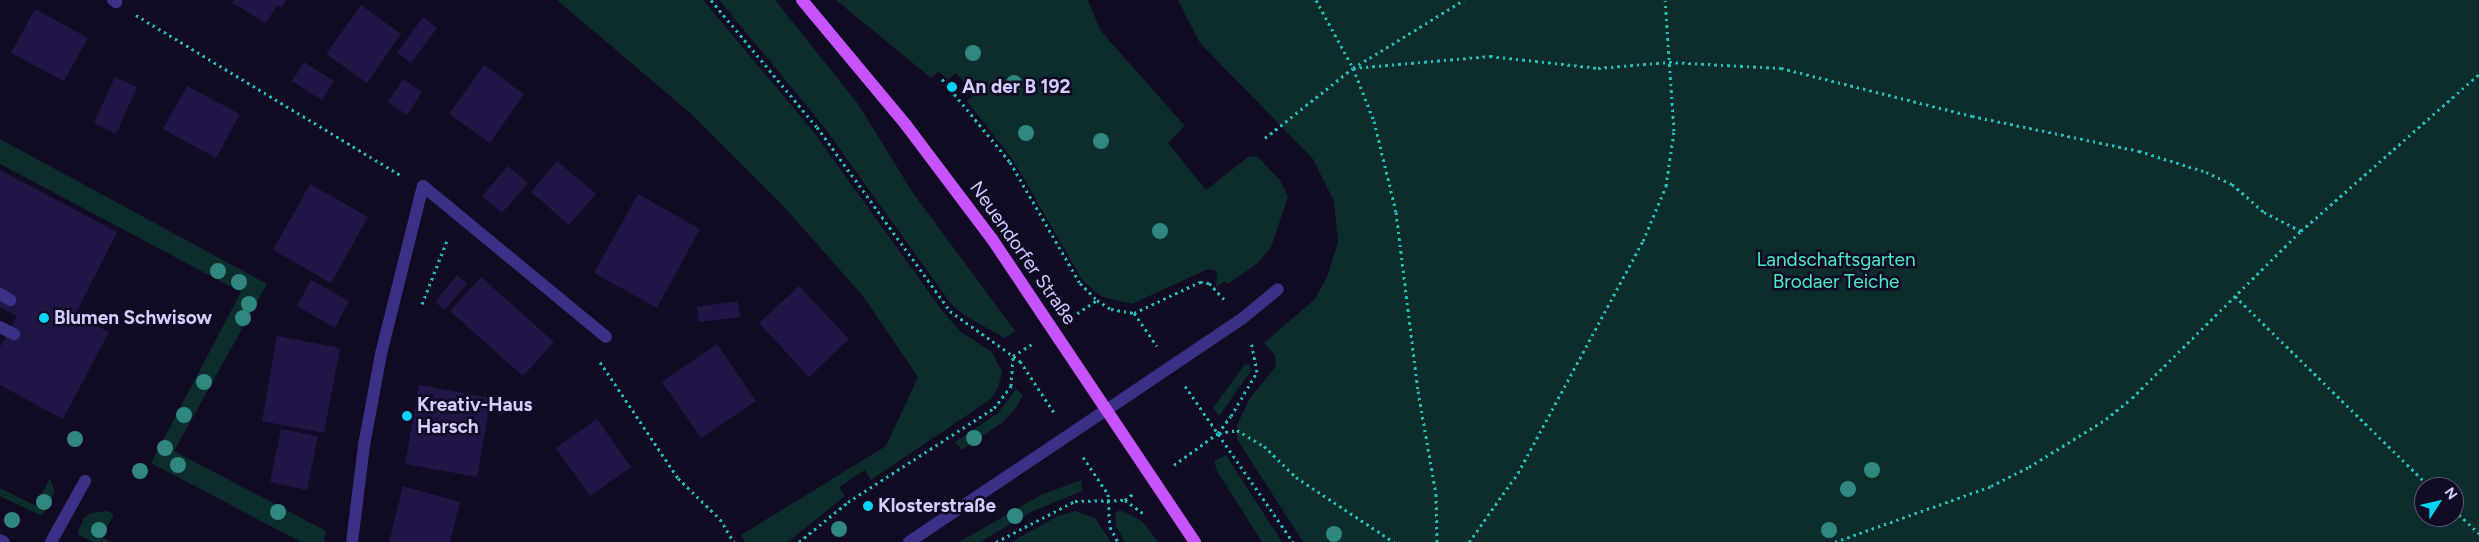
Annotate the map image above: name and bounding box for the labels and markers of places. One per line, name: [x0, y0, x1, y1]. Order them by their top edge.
place label: An der B 192: [962, 76, 1071, 98]
marker: An der B 192: [946, 81, 958, 93]
place label: Blumen Schwisow: [54, 307, 212, 329]
marker: Blumen Schwisow: [38, 312, 50, 324]
place label: Kreativ-Haus Harsch: [417, 394, 532, 438]
marker: Kreativ-Haus Harsch: [401, 410, 413, 422]
place label: Klosterstraße: [878, 495, 996, 517]
marker: Klosterstraße: [862, 500, 874, 512]

